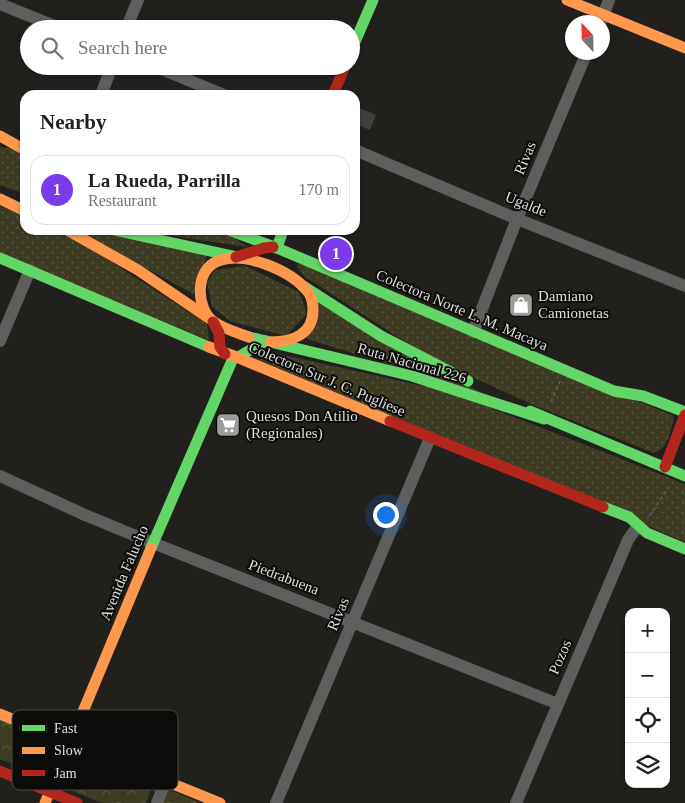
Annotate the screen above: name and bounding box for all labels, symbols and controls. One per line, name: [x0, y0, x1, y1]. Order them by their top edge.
north arrow: [565, 15, 610, 60]
search box: [20, 20, 360, 75]
icon: search: [38, 34, 66, 62]
text: Search here: [78, 37, 167, 58]
text: Nearby: [40, 110, 107, 134]
street label: Rivas: [511, 139, 539, 177]
text: La Rueda, Parrilla: [88, 170, 241, 191]
text: 1: [53, 181, 61, 198]
text: 170 m: [299, 181, 339, 198]
street label: Ugalde: [503, 188, 549, 220]
text: Restaurant: [88, 192, 156, 209]
pin: 1: [320, 235, 352, 273]
street label: Colectora Norte L. M. Macaya: [374, 267, 551, 354]
place label: Damiano Camionetas: [538, 288, 609, 321]
shop icon: Damiano Camionetas: [508, 292, 534, 318]
street label: Colectora Sur J. C. Pugliese: [246, 339, 408, 419]
street label: Ruta Nacional 226: [356, 340, 469, 386]
place label: Quesos Don Atilio (Regionales): [246, 408, 358, 442]
supermarket icon: Quesos Don Atilio (Regionales): [215, 412, 241, 438]
your location: [373, 502, 399, 528]
street label: Avenida Falucho: [97, 523, 151, 623]
street label: Piedrabuena: [247, 556, 322, 598]
street label: Rivas: [324, 595, 352, 633]
map controls: [625, 608, 670, 788]
button: +: [625, 608, 670, 653]
street label: Pozos: [546, 637, 574, 677]
button: −: [625, 653, 670, 698]
button: locate: [625, 698, 670, 743]
legend: [12, 710, 178, 790]
text: Fast: [54, 721, 77, 736]
text: Slow: [54, 743, 84, 758]
button: layers: [625, 743, 670, 788]
text: Jam: [54, 766, 77, 781]

